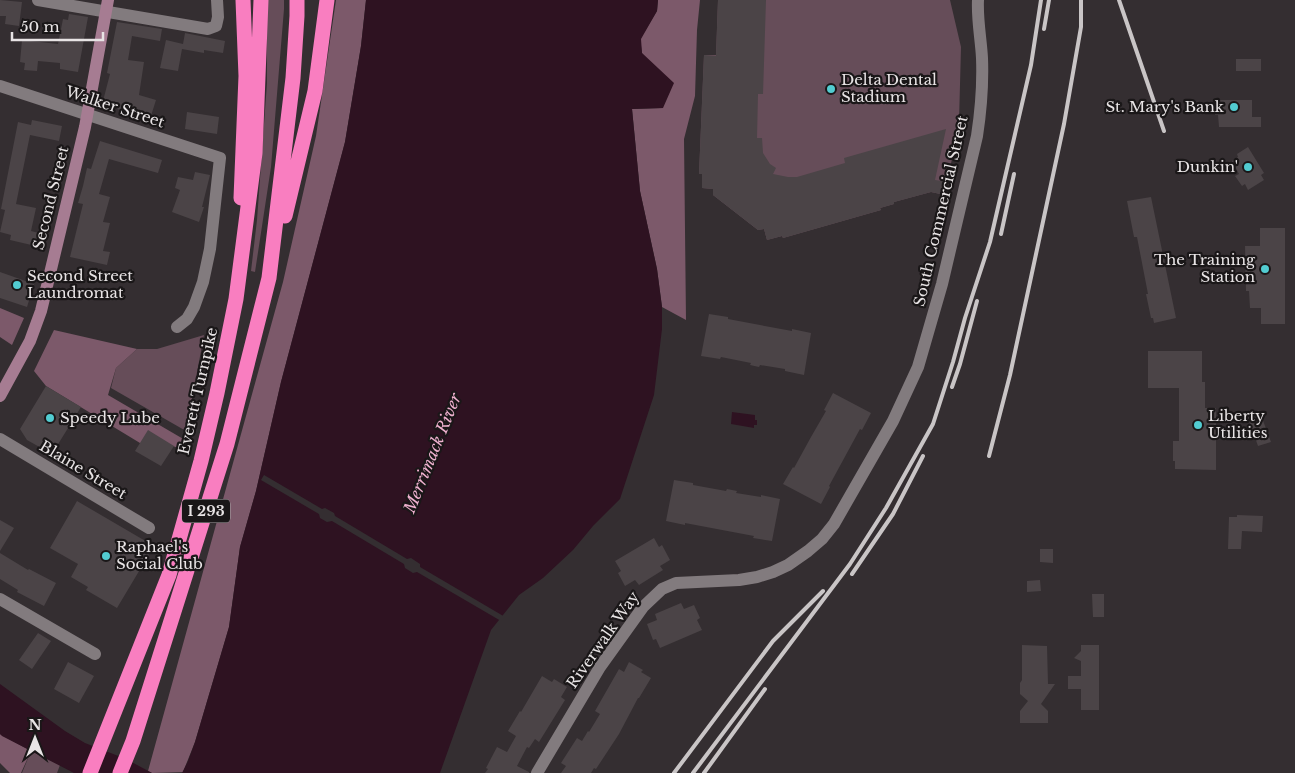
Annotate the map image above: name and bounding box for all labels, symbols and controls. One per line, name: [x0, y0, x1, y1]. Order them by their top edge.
scale bar: [12, 10, 104, 42]
text: 50 m: [20, 17, 60, 36]
place label: Delta Dental Stadium: [841, 70, 937, 106]
street label: Walker Street: [62, 81, 167, 132]
marker: Delta Dental Stadium: [825, 83, 837, 95]
place label: St. Mary's Bank: [1106, 97, 1225, 116]
marker: St. Mary's Bank: [1228, 101, 1240, 113]
street label: South Commercial Street: [909, 113, 972, 308]
street label: Second Street: [28, 144, 73, 252]
place label: Dunkin': [1177, 157, 1238, 176]
marker: Dunkin': [1242, 161, 1254, 173]
place label: The Training Station: [1154, 250, 1256, 286]
marker: The Training Station: [1259, 263, 1271, 275]
place label: Second Street Laundromat: [27, 266, 133, 302]
marker: Second Street Laundromat: [11, 279, 23, 291]
street label: Everett Turnpike: [174, 325, 221, 456]
water label: Merrimack River: [399, 390, 465, 517]
place label: Liberty Utilities: [1208, 406, 1268, 442]
place label: Speedy Lube: [60, 408, 160, 427]
marker: Speedy Lube: [44, 412, 56, 424]
marker: Liberty Utilities: [1192, 419, 1204, 431]
street label: Blaine Street: [36, 436, 130, 503]
road number: I 293: [182, 500, 230, 522]
place label: Raphael's Social Club: [116, 537, 203, 573]
marker: Raphael's Social Club: [100, 550, 112, 562]
street label: Riverwalk Way: [562, 587, 643, 692]
north arrow: [10, 713, 60, 763]
text: N: [28, 716, 42, 734]

